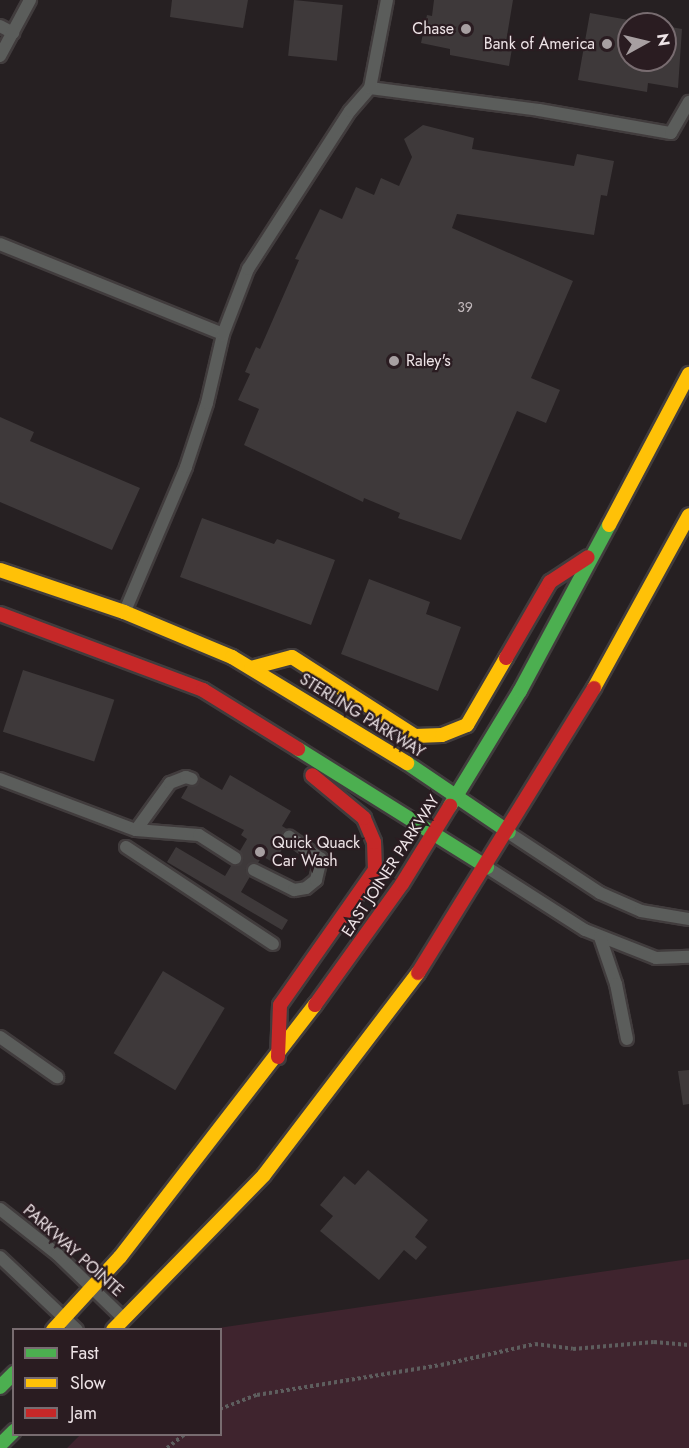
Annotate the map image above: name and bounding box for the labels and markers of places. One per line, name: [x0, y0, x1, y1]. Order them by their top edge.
place label: Chase: [412, 19, 454, 39]
marker: Chase: [459, 22, 473, 36]
place label: Bank of America: [484, 34, 595, 54]
marker: Bank of America: [600, 37, 614, 51]
place label: Raley's: [406, 351, 451, 371]
marker: Raley's: [387, 354, 401, 368]
place label: Quick Quack Car Wash: [272, 833, 360, 871]
marker: Quick Quack Car Wash: [253, 845, 267, 859]

